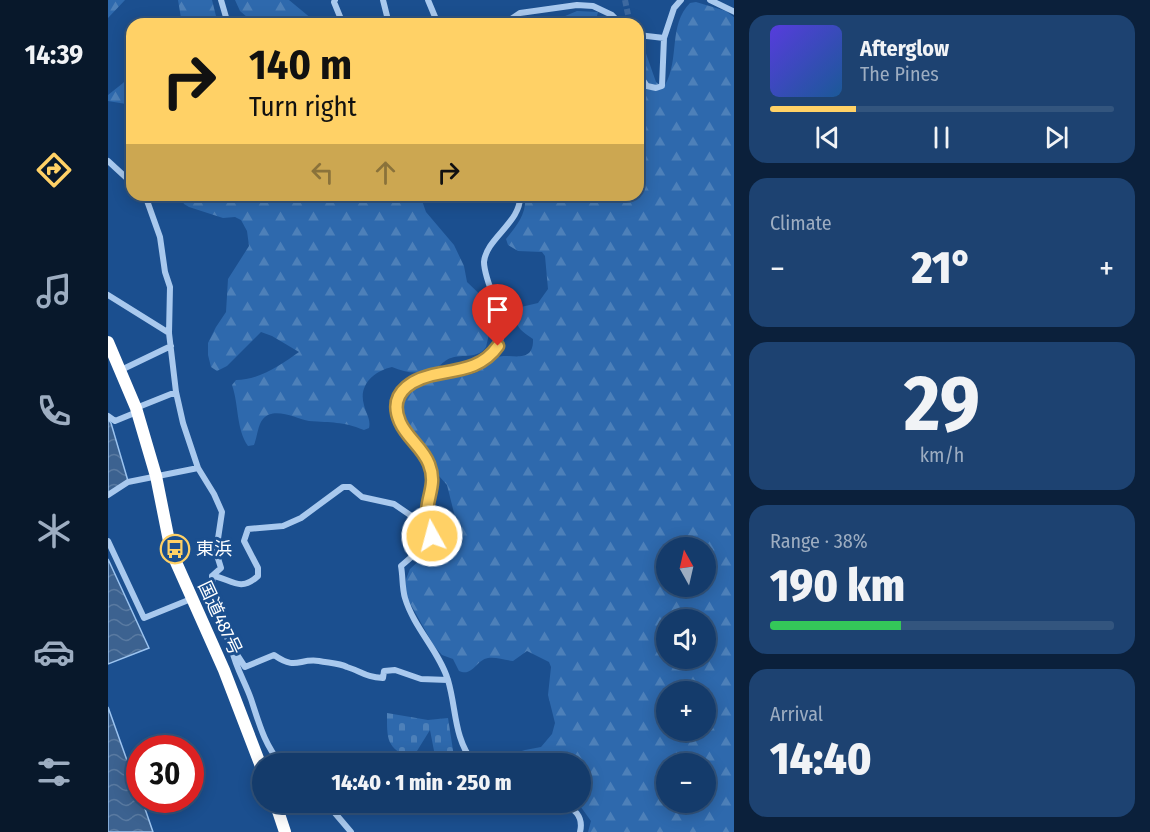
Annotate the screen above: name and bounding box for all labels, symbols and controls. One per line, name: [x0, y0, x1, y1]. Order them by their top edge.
text: Afterglow: [860, 35, 949, 62]
text: 14:39: [25, 39, 83, 71]
text: 140 m: [249, 40, 352, 90]
icon: right: [150, 42, 228, 120]
text: The Pines: [860, 62, 939, 86]
text: Turn right: [249, 91, 357, 123]
icon: previous: [811, 121, 844, 154]
icon: pause: [925, 121, 958, 154]
icon: next: [1040, 121, 1073, 154]
icon: directions: [33, 149, 75, 191]
icon: left: [306, 156, 339, 189]
icon: ahead: [369, 156, 402, 189]
icon: right: [432, 156, 465, 189]
text: Climate: [770, 211, 832, 235]
text: 21°: [911, 241, 972, 295]
text: −: [770, 249, 785, 289]
text: +: [1099, 249, 1114, 289]
icon: music: [33, 270, 75, 312]
pin: [472, 284, 523, 346]
icon: arrive: [481, 293, 514, 326]
text: 29: [904, 357, 980, 451]
icon: phone: [33, 390, 75, 432]
text: km/h: [920, 443, 964, 467]
position arrow: [400, 504, 464, 568]
icon: climate: [33, 510, 75, 552]
text: Range · 38%: [770, 529, 868, 553]
bus stop icon: 東浜: [159, 533, 191, 565]
north arrow: [656, 537, 716, 597]
map controls: [656, 537, 716, 813]
place label: 東浜: [196, 538, 232, 560]
text: 190 km: [770, 559, 905, 613]
street label: 国道487号: [193, 578, 247, 658]
button: sound: [656, 609, 716, 669]
icon: car: [33, 631, 75, 673]
button: +: [656, 681, 716, 741]
text: Arrival: [770, 702, 823, 726]
text: 14:40: [770, 732, 872, 786]
speed limit sign: 30: [126, 735, 204, 813]
icon: filters: [33, 751, 75, 793]
button: −: [656, 753, 716, 813]
text: 14:40 · 1 min · 250 m: [331, 769, 512, 796]

